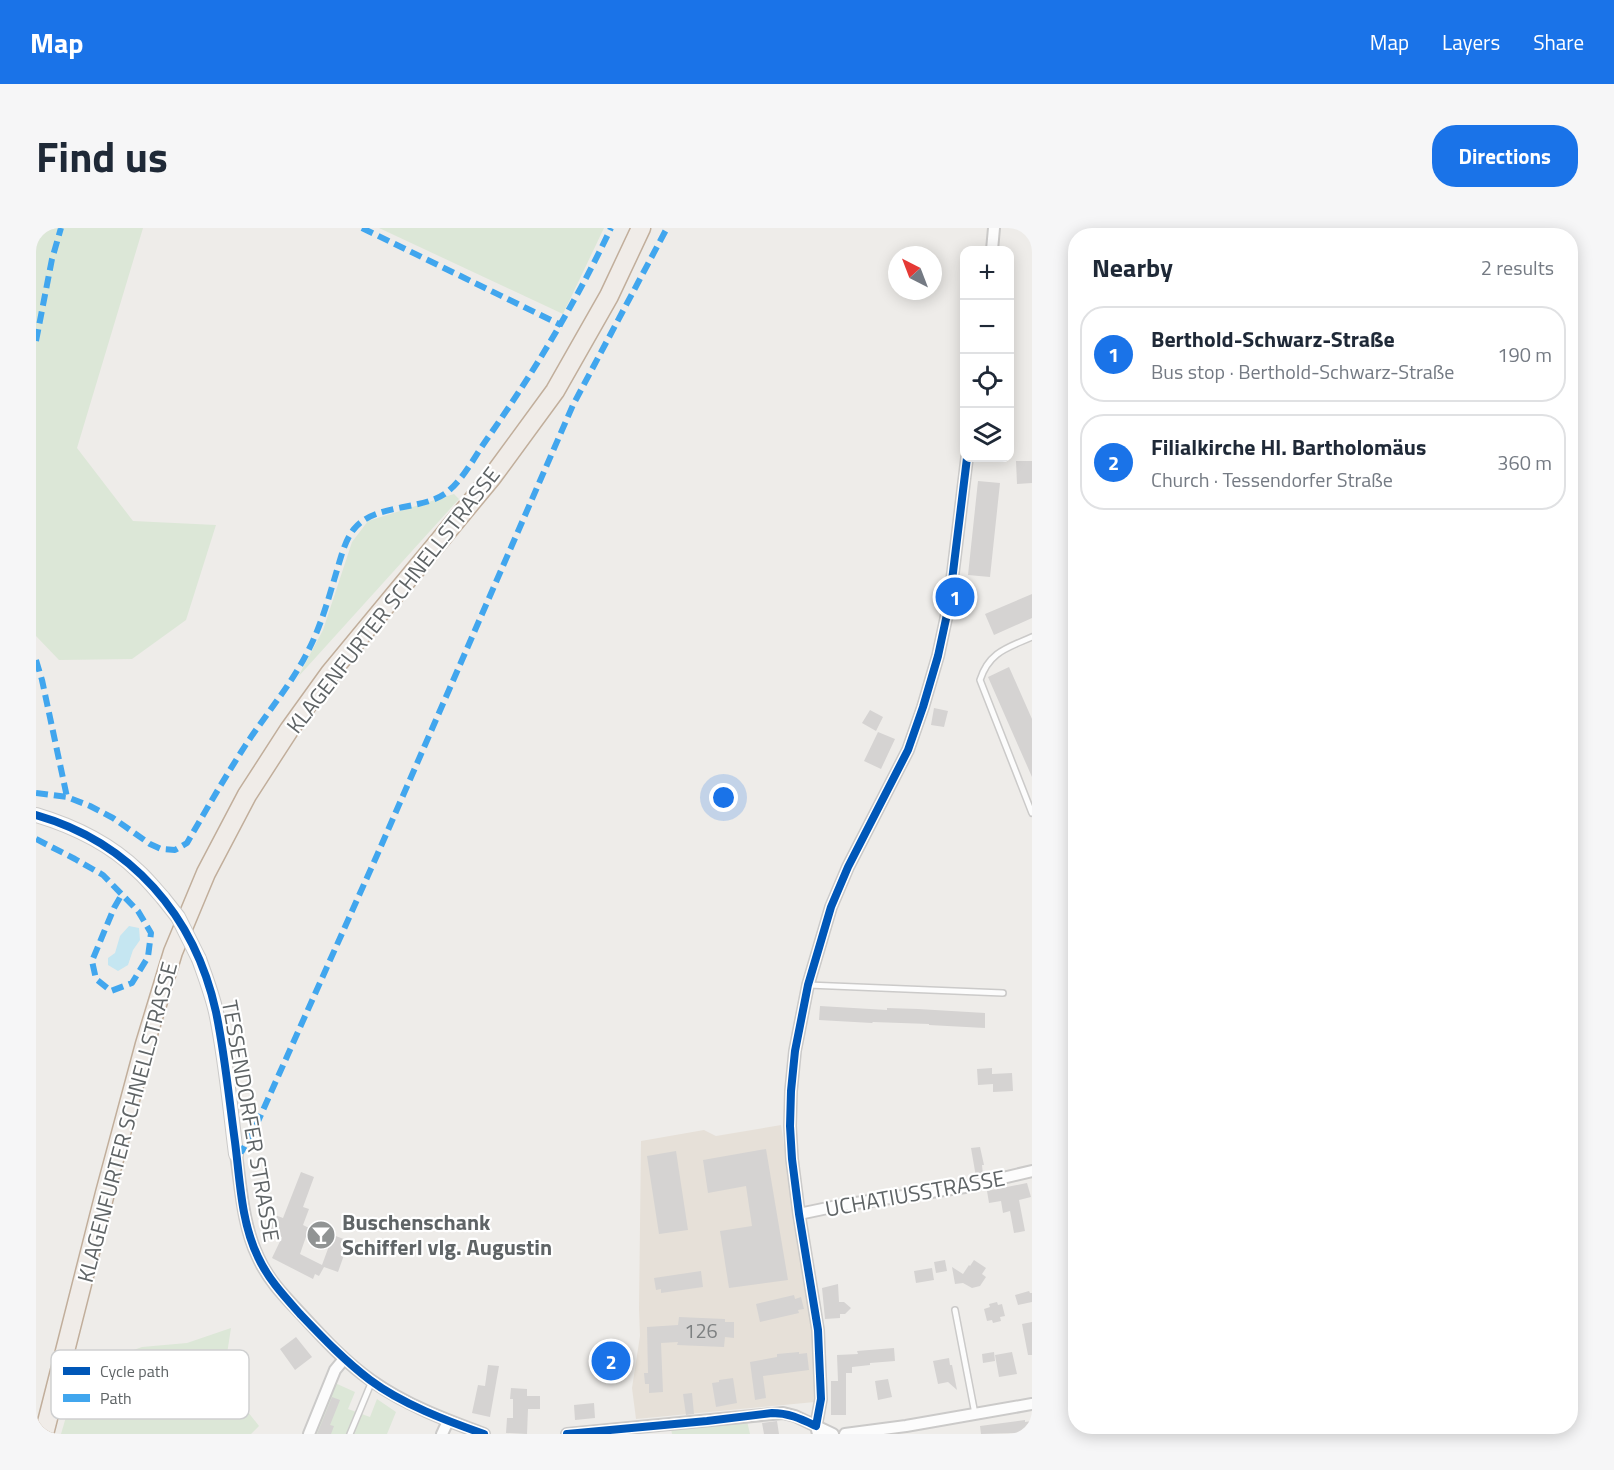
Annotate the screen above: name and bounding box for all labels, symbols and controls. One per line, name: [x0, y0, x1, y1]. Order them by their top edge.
text: Map: [30, 21, 84, 64]
text: Map: [1370, 26, 1409, 58]
text: Layers: [1442, 26, 1500, 58]
text: Share: [1533, 26, 1584, 58]
text: Find us: [36, 124, 168, 188]
button: Directions: [1432, 125, 1578, 187]
north arrow: [888, 246, 942, 300]
map controls: [960, 246, 1014, 462]
button: +: [960, 246, 1014, 300]
text: Nearby: [1092, 248, 1173, 287]
text: 2 results: [1481, 252, 1554, 283]
button: −: [960, 300, 1014, 354]
text: Berthold-Schwarz-Straße: [1151, 322, 1395, 356]
text: 1: [1108, 339, 1119, 370]
text: 190 m: [1497, 339, 1552, 370]
button: locate: [960, 354, 1014, 408]
text: Bus stop · Berthold-Schwarz-Straße: [1151, 356, 1454, 387]
button: layers: [960, 408, 1014, 462]
text: Filialkirche Hl. Bartholomäus: [1151, 430, 1426, 464]
text: 2: [1108, 447, 1119, 478]
text: 360 m: [1497, 447, 1552, 478]
street label: KLAGENFURTER SCHNELLSTRASSE: [278, 459, 508, 741]
text: Church · Tessendorfer Straße: [1151, 464, 1393, 495]
pin: 1: [936, 574, 974, 620]
your location: [709, 783, 738, 812]
street label: KLAGENFURTER SCHNELLSTRASSE: [68, 958, 186, 1286]
street label: TESSENDORFER STRASSE: [213, 997, 289, 1245]
street label: UCHATIUSSTRASSE: [822, 1160, 1008, 1226]
place label: Buschenschank Schifferl vlg. Augustin: [342, 1205, 552, 1264]
bar icon: Buschenschank Schifferl vlg. Augustin: [305, 1219, 337, 1251]
house number: 126: [684, 1315, 718, 1346]
pin: 2: [592, 1338, 630, 1384]
legend: [51, 1350, 249, 1419]
text: Cycle path: [100, 1359, 169, 1383]
text: Path: [100, 1386, 132, 1410]

